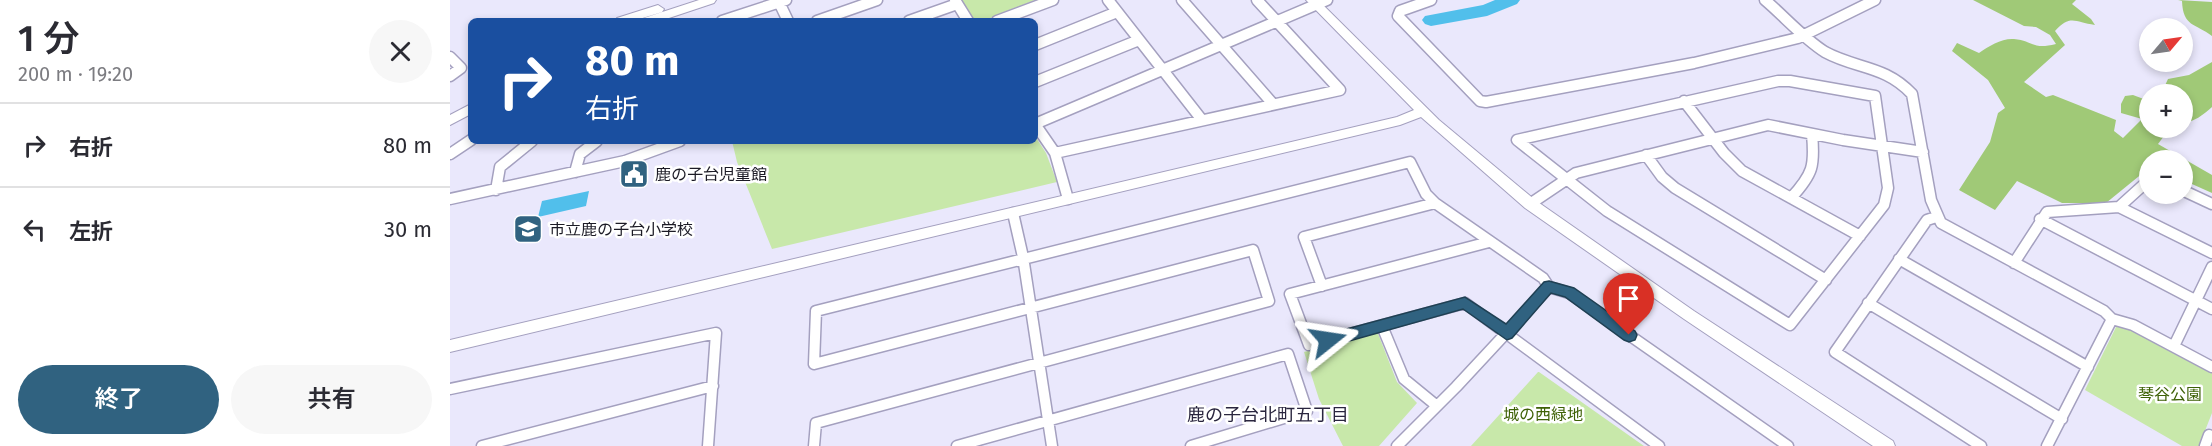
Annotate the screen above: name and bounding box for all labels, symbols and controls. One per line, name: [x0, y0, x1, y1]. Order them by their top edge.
text: 1 分: [18, 17, 79, 61]
north arrow: [2139, 18, 2193, 72]
map controls: [2139, 18, 2193, 204]
button: close: [369, 20, 432, 83]
text: 80 m: [585, 36, 679, 86]
icon: right: [486, 42, 564, 120]
text: 200 m · 19:20: [18, 62, 133, 86]
button: +: [2139, 84, 2193, 138]
text: 右折: [585, 93, 639, 125]
icon: right: [18, 129, 51, 162]
text: 80 m: [383, 132, 432, 159]
text: 右折: [69, 134, 113, 161]
button: −: [2139, 150, 2193, 204]
public building icon: 鹿の子台児童館: [618, 158, 650, 190]
place label: 鹿の子台児童館: [655, 165, 767, 184]
icon: left: [18, 213, 51, 246]
school or university icon: 市立鹿の子台小学校: [512, 213, 544, 245]
text: 30 m: [384, 216, 432, 243]
text: 左折: [69, 218, 113, 245]
place label: 市立鹿の子台小学校: [549, 220, 693, 239]
pin: [1603, 273, 1654, 335]
icon: arrive: [1612, 282, 1645, 315]
position arrow: [1296, 308, 1360, 372]
button: 終了: [18, 365, 219, 434]
button: 共有: [231, 365, 432, 434]
park label: 琴谷公園: [2138, 385, 2202, 404]
district label: 鹿の子台北町五丁目: [1187, 404, 1349, 426]
park label: 城の西緑地: [1503, 405, 1583, 424]

